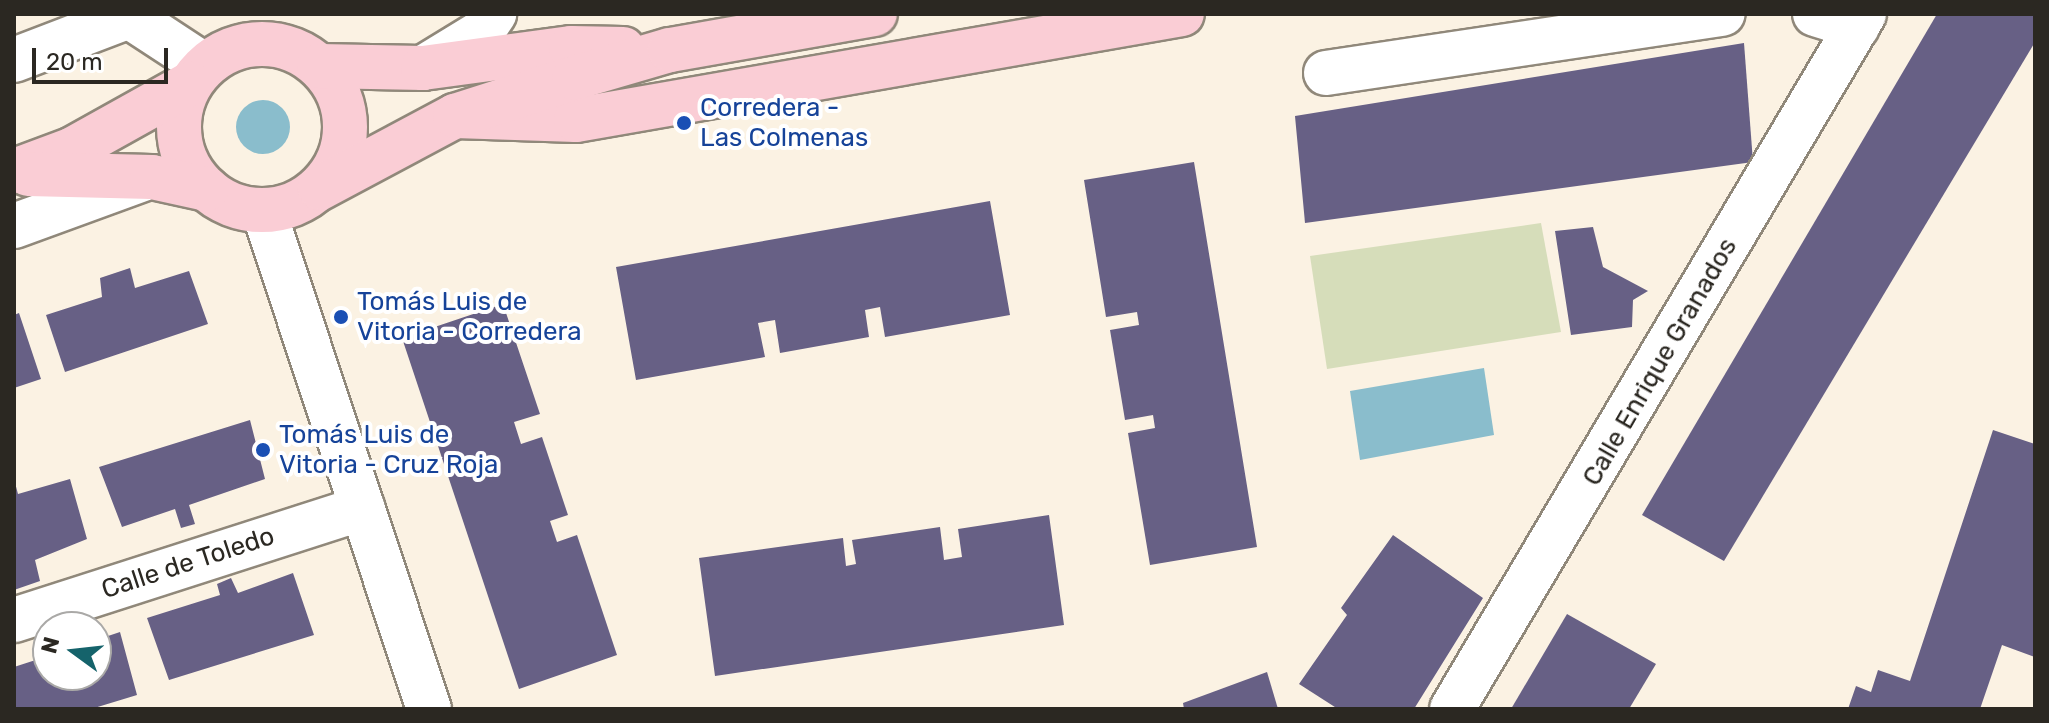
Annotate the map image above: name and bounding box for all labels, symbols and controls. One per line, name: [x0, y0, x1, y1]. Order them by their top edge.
scale bar: [36, 32, 172, 82]
text: 20 m: [46, 48, 103, 76]
place label: Corredera - Las Colmenas: [700, 92, 868, 154]
marker: Corredera - Las Colmenas: [675, 114, 693, 132]
street label: Calle Enrique Granados: [1576, 233, 1744, 491]
place label: Tomás Luis de Vitoria - Corredera: [357, 286, 582, 348]
marker: Tomás Luis de Vitoria - Corredera: [332, 308, 350, 326]
place label: Tomás Luis de Vitoria - Cruz Roja: [279, 419, 498, 480]
marker: Tomás Luis de Vitoria - Cruz Roja: [254, 441, 272, 459]
street label: Calle de Toledo: [97, 520, 279, 606]
north arrow: [32, 611, 112, 691]
text: N: [35, 634, 65, 656]

